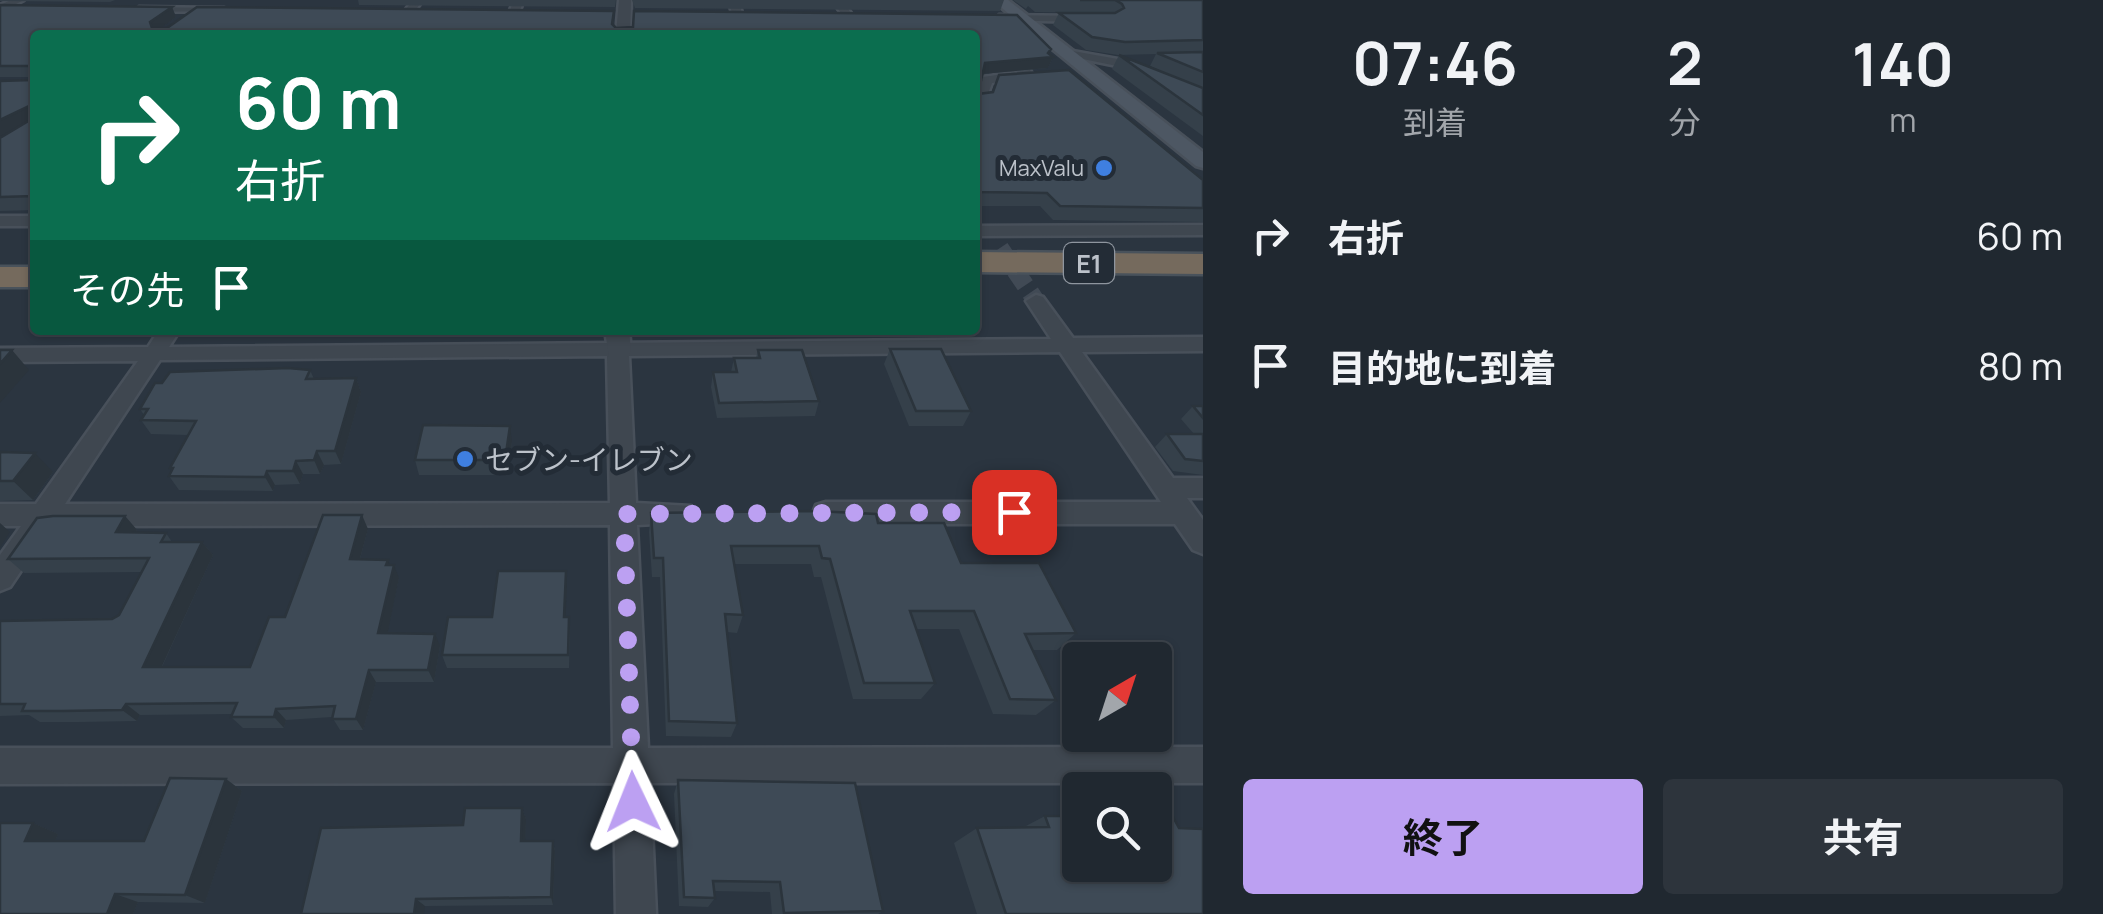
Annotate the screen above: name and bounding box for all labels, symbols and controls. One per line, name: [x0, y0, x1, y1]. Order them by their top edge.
text: 07:46: [1352, 21, 1518, 103]
text: 2: [1667, 21, 1703, 103]
text: 140: [1852, 22, 1954, 104]
text: 60 m: [235, 54, 402, 150]
icon: right: [70, 70, 200, 200]
text: m: [1889, 98, 1916, 142]
text: 到着: [1403, 100, 1467, 144]
text: 分: [1669, 100, 1701, 144]
text: 右折: [235, 149, 325, 211]
place label: MaxValu: [999, 153, 1084, 183]
marker: MaxValu: [1093, 157, 1115, 179]
icon: right: [1243, 208, 1298, 263]
text: 60 m: [1976, 209, 2063, 261]
text: 右折: [1328, 211, 1404, 263]
road number: E1: [1064, 243, 1114, 283]
icon: arrive: [204, 260, 259, 315]
text: その先: [70, 263, 184, 315]
icon: arrive: [1243, 338, 1298, 393]
text: 80 m: [1978, 339, 2063, 391]
text: 目的地に到着: [1328, 341, 1556, 393]
place label: セブン-イレブン: [485, 440, 693, 478]
marker: セブン-イレブン: [454, 448, 476, 470]
pin: [972, 470, 1057, 555]
icon: arrive: [987, 485, 1042, 540]
north arrow: [1062, 642, 1172, 752]
map controls: [1062, 642, 1172, 882]
position arrow: [581, 750, 685, 854]
button: search: [1062, 772, 1172, 882]
button: 終了: [1243, 779, 1643, 894]
button: 共有: [1663, 779, 2063, 894]

